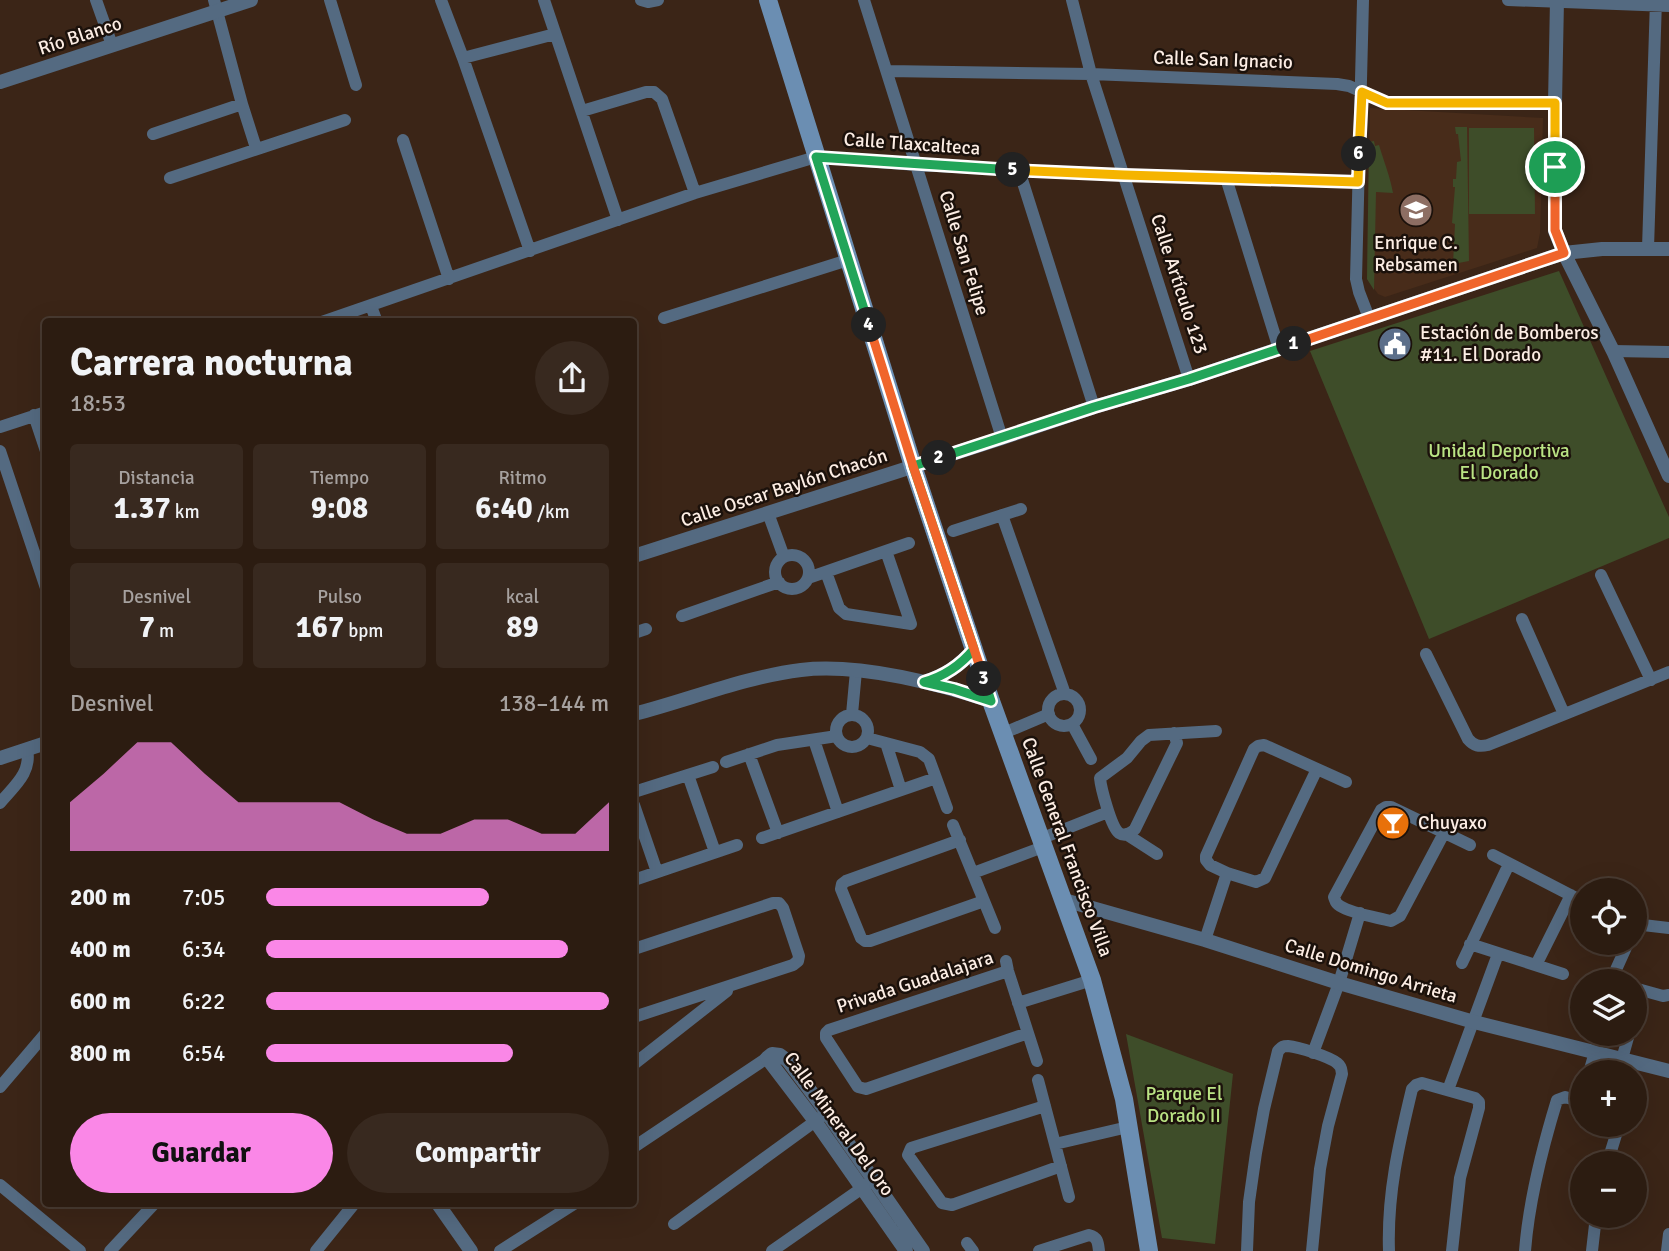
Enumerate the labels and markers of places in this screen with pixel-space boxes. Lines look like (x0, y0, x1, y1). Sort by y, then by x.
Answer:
pin: 6 (1342, 136, 1376, 172)
pin (1525, 137, 1585, 197)
pin: 5 (996, 152, 1030, 188)
school or university icon: Enrique C. Rebsamen (1397, 191, 1435, 229)
place label: Enrique C. Rebsamen (1374, 231, 1458, 277)
pin: 4 (852, 308, 886, 342)
place label: Estación de Bomberos #11. El Dorado (1420, 321, 1599, 367)
public building icon: Estación de Bomberos #11. El Dorado (1376, 325, 1414, 363)
pin: 1 (1276, 326, 1312, 362)
pin: 2 (922, 440, 956, 476)
pin: 3 (967, 662, 1002, 696)
bar icon: Chuyaxo (1374, 804, 1412, 842)
place label: Chuyaxo (1418, 811, 1487, 835)

